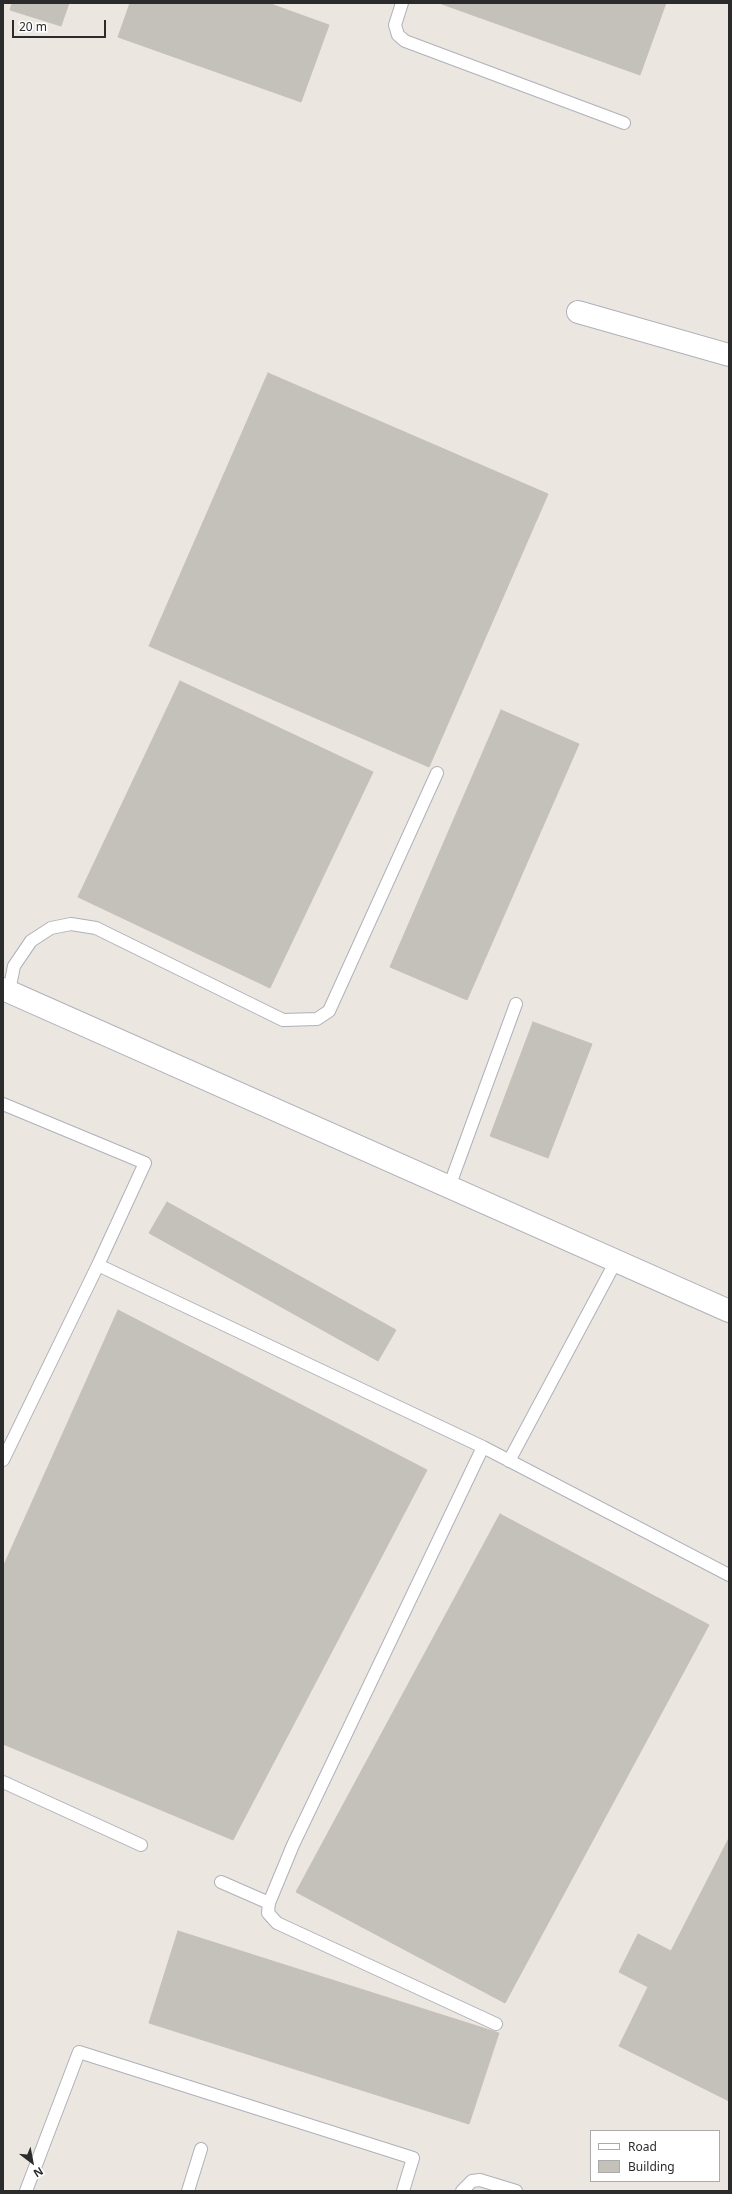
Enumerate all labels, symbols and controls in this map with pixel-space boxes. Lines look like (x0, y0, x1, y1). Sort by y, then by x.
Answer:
scale bar (14, 12, 108, 38)
text: 20 m (19, 18, 47, 35)
legend (590, 2130, 720, 2182)
text: Road (628, 2138, 657, 2155)
north arrow (12, 2142, 52, 2182)
text: Building (628, 2158, 675, 2175)
text: N (31, 2164, 46, 2181)

